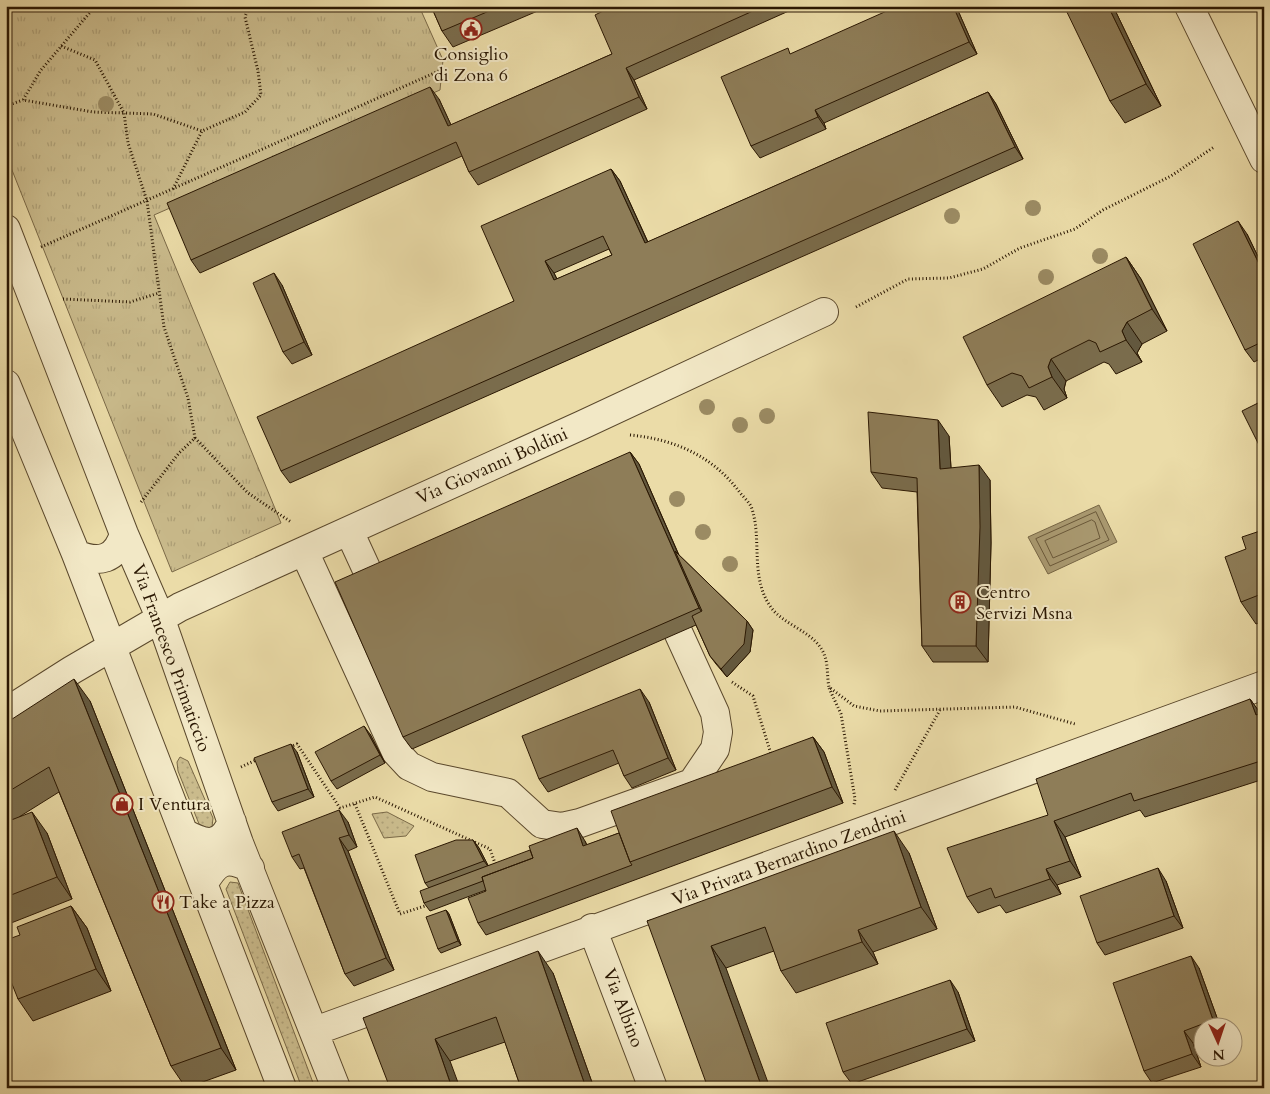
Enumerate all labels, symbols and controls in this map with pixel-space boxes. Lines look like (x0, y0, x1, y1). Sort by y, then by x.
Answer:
public building icon: Consiglio di Zona 6 (459, 17, 483, 41)
place label: Consiglio di Zona 6 (434, 42, 508, 88)
street label: Via Giovanni Boldini (412, 421, 572, 511)
street label: Via Francesco Primaticcio (125, 561, 217, 756)
place label: Centro Servizi Msna (976, 580, 1073, 626)
building icon: Centro Servizi Msna (948, 590, 972, 614)
shop icon: I Ventura (110, 792, 134, 816)
place label: I Ventura (138, 792, 211, 817)
street label: Via Privata Bernardino Zendrini (669, 804, 909, 912)
restaurant icon: Take a Pizza (151, 890, 175, 914)
place label: Take a Pizza (179, 890, 275, 915)
street label: Via Albino (596, 965, 650, 1051)
north arrow (1192, 1016, 1242, 1066)
text: N (1212, 1045, 1225, 1064)

